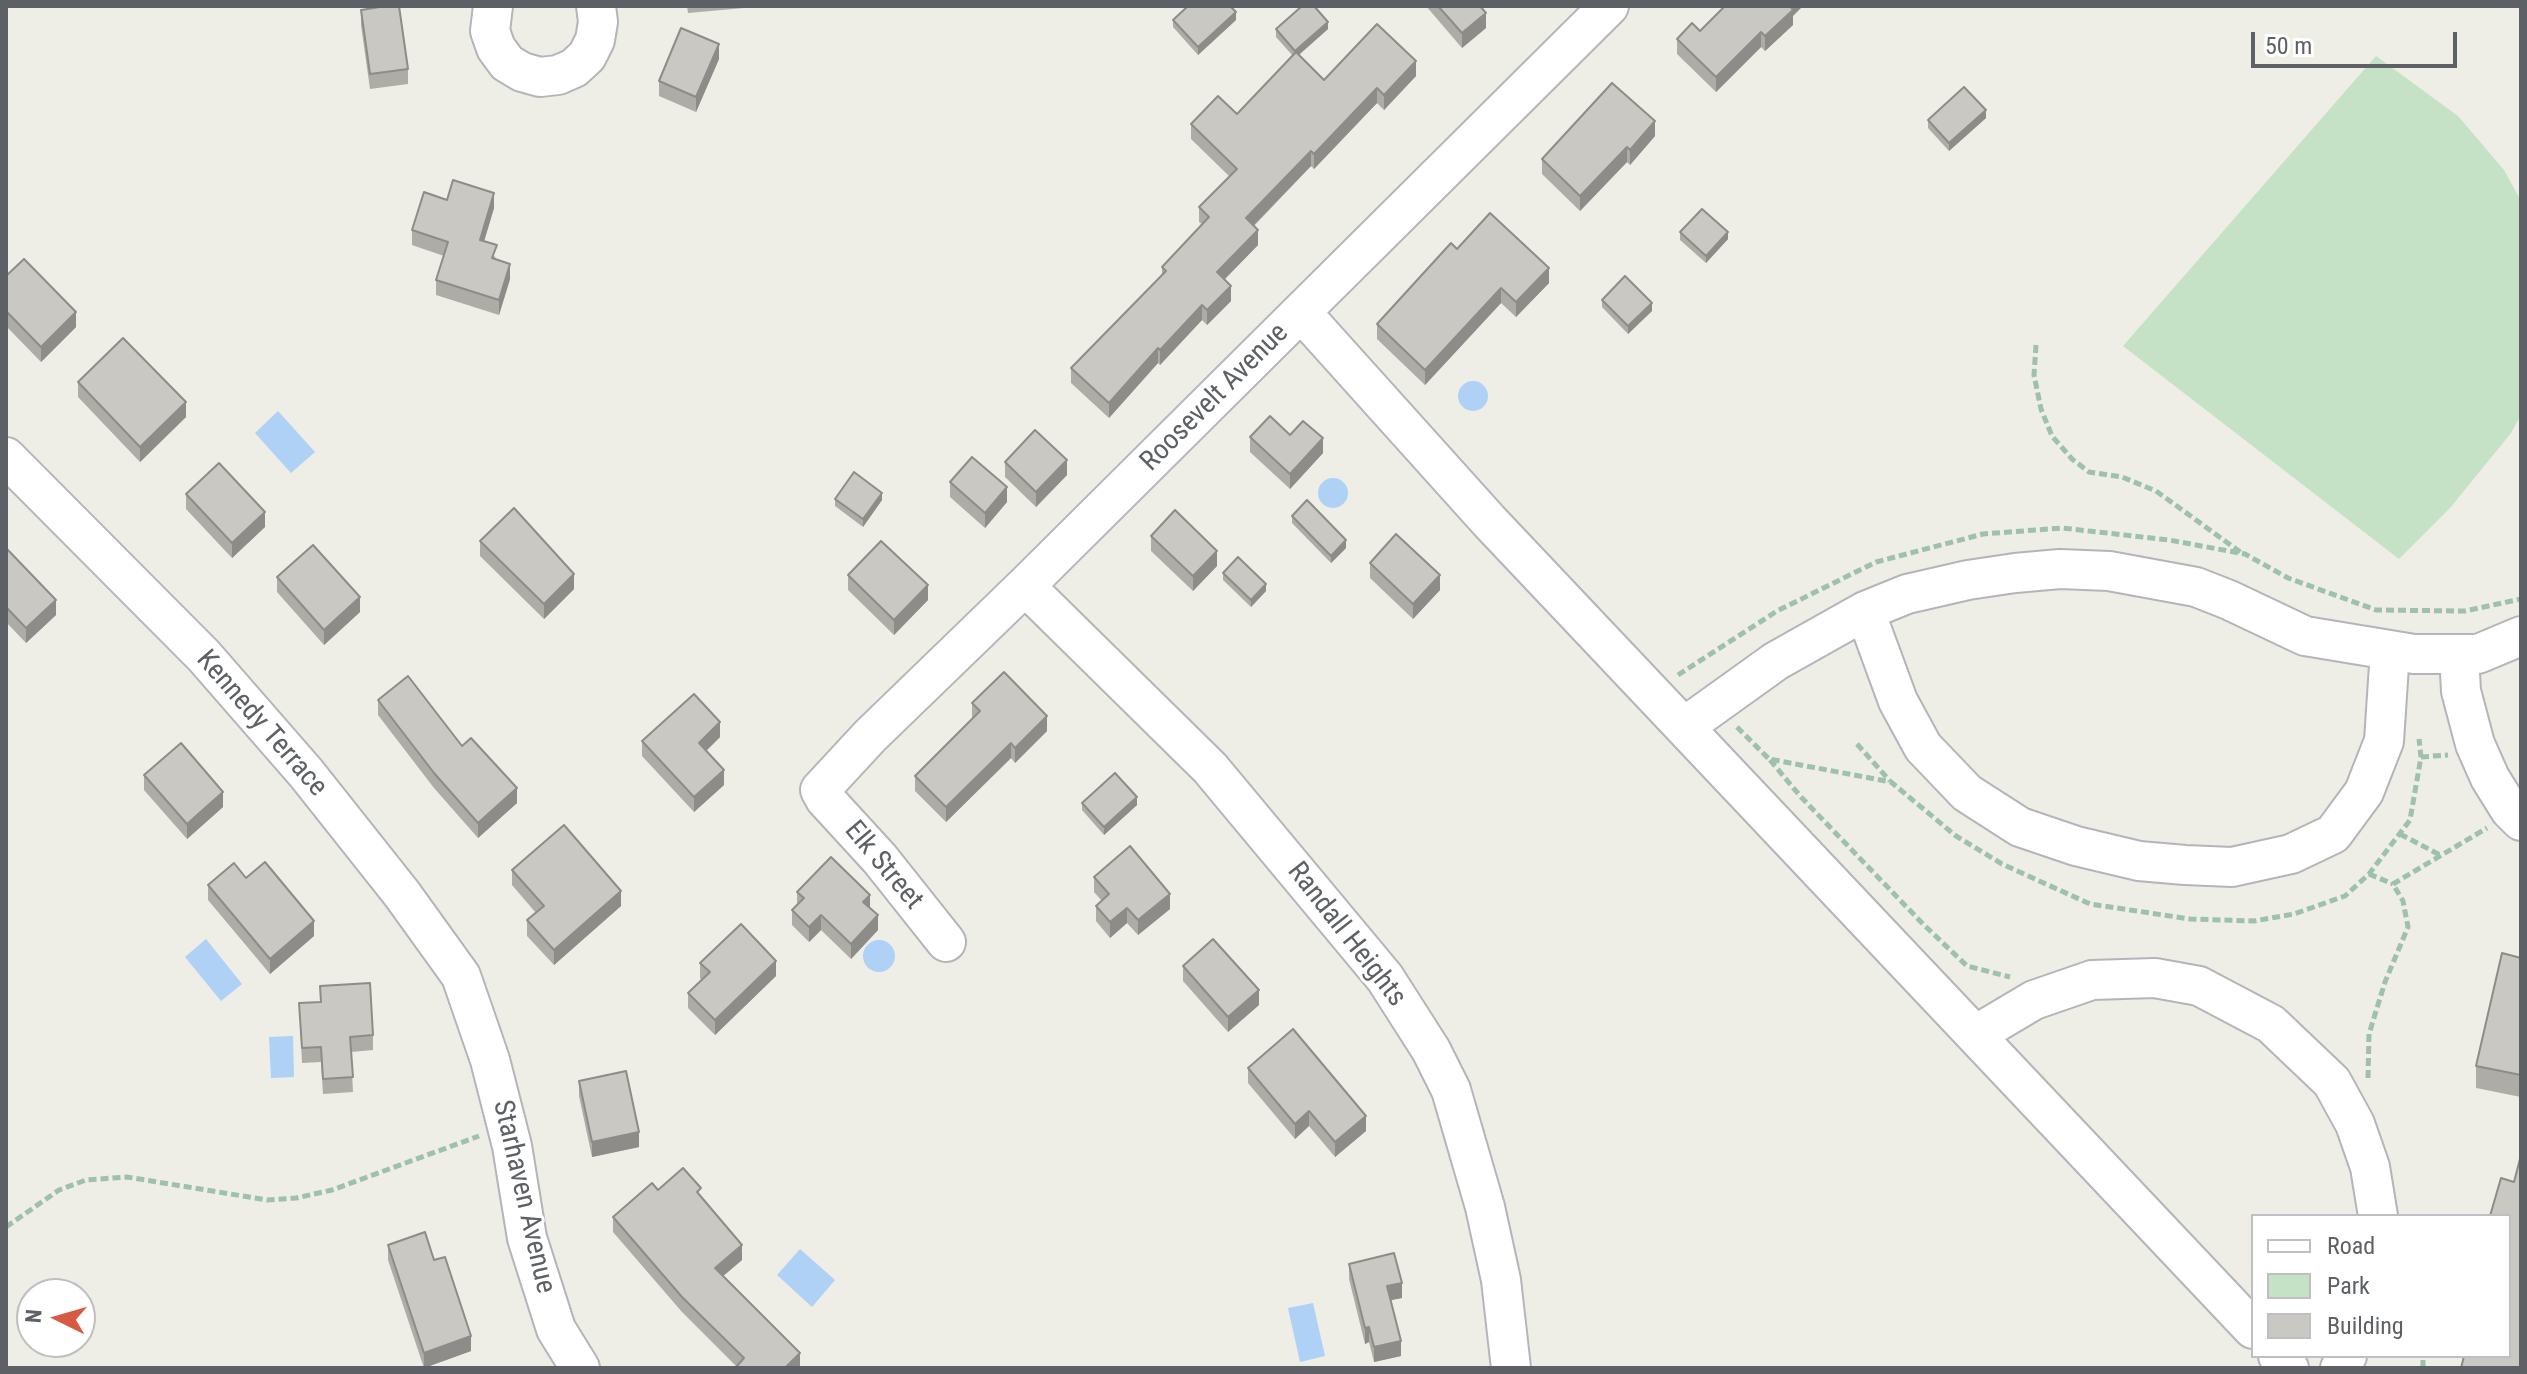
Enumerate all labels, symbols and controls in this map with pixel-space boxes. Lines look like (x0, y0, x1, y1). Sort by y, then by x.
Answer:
scale bar (2255, 16, 2461, 66)
text: 50 m (2265, 32, 2312, 60)
street label: Roosevelt Avenue (1134, 317, 1296, 479)
street label: Kennedy Terrace (188, 644, 334, 804)
street label: Elk Street (836, 815, 930, 917)
street label: Randall Heights (1279, 856, 1413, 1014)
street label: Starhaven Avenue (484, 1097, 562, 1297)
legend (2251, 1214, 2511, 1358)
text: Road (2327, 1232, 2375, 1260)
text: Park (2327, 1272, 2370, 1300)
north arrow (16, 1278, 96, 1358)
text: N (21, 1308, 47, 1324)
text: Building (2327, 1312, 2404, 1340)

